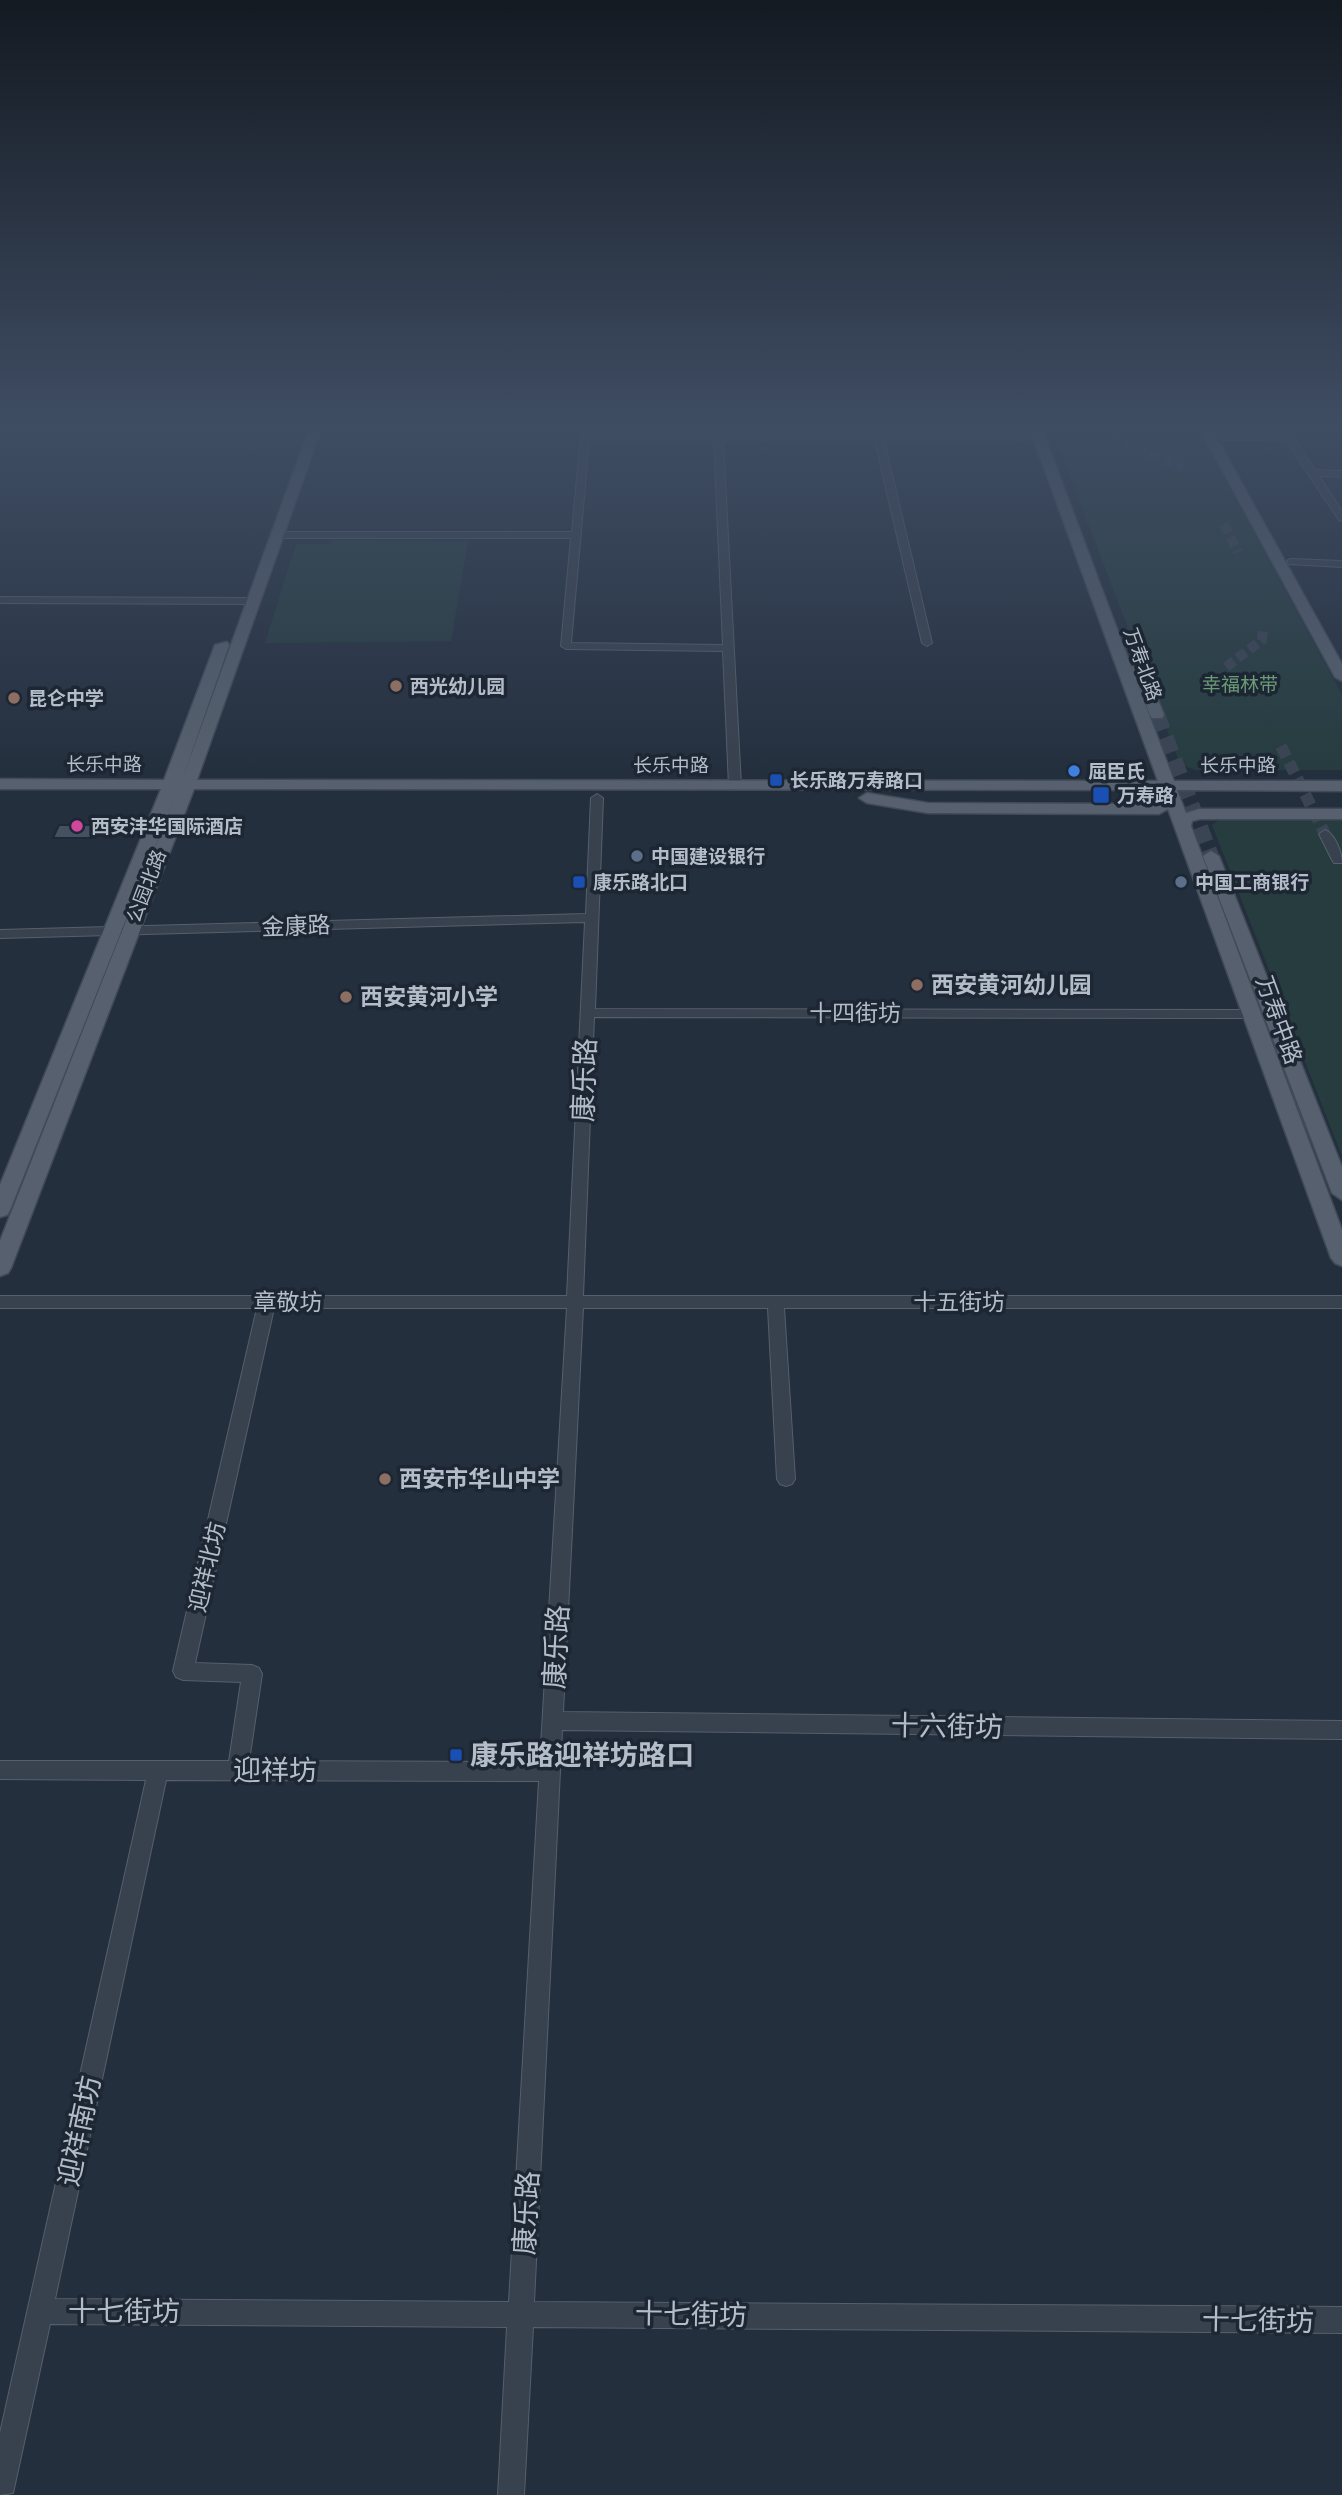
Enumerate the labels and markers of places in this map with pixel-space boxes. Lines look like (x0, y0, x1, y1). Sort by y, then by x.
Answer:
place label: 西光幼儿园 (410, 674, 505, 697)
marker: 西光幼儿园 (388, 678, 404, 694)
place label: 昆仑中学 (28, 686, 104, 709)
marker: 昆仑中学 (6, 690, 22, 706)
place label: 屈臣氏 (1088, 759, 1145, 782)
marker: 屈臣氏 (1066, 763, 1082, 779)
place label: 长乐路万寿路口 (790, 768, 923, 791)
marker: 长乐路万寿路口 (768, 772, 784, 788)
place label: 万寿路 (1117, 783, 1174, 806)
marker: 万寿路 (1091, 785, 1111, 805)
place label: 西安沣华国际酒店 (91, 814, 243, 837)
marker: 西安沣华国际酒店 (69, 818, 85, 834)
place label: 中国建设银行 (651, 844, 765, 867)
marker: 中国建设银行 (629, 848, 645, 864)
place label: 康乐路北口 (593, 870, 688, 893)
place label: 中国工商银行 (1195, 870, 1309, 893)
marker: 康乐路北口 (571, 874, 587, 890)
marker: 中国工商银行 (1173, 874, 1189, 890)
place label: 西安黄河幼儿园 (931, 970, 1092, 998)
marker: 西安黄河幼儿园 (909, 977, 925, 993)
place label: 西安黄河小学 (360, 982, 498, 1010)
marker: 西安黄河小学 (338, 989, 354, 1005)
place label: 西安市华山中学 (399, 1464, 560, 1492)
marker: 西安市华山中学 (377, 1471, 393, 1487)
place label: 康乐路迎祥坊路口 (470, 1737, 694, 1771)
marker: 康乐路迎祥坊路口 (448, 1747, 464, 1763)

